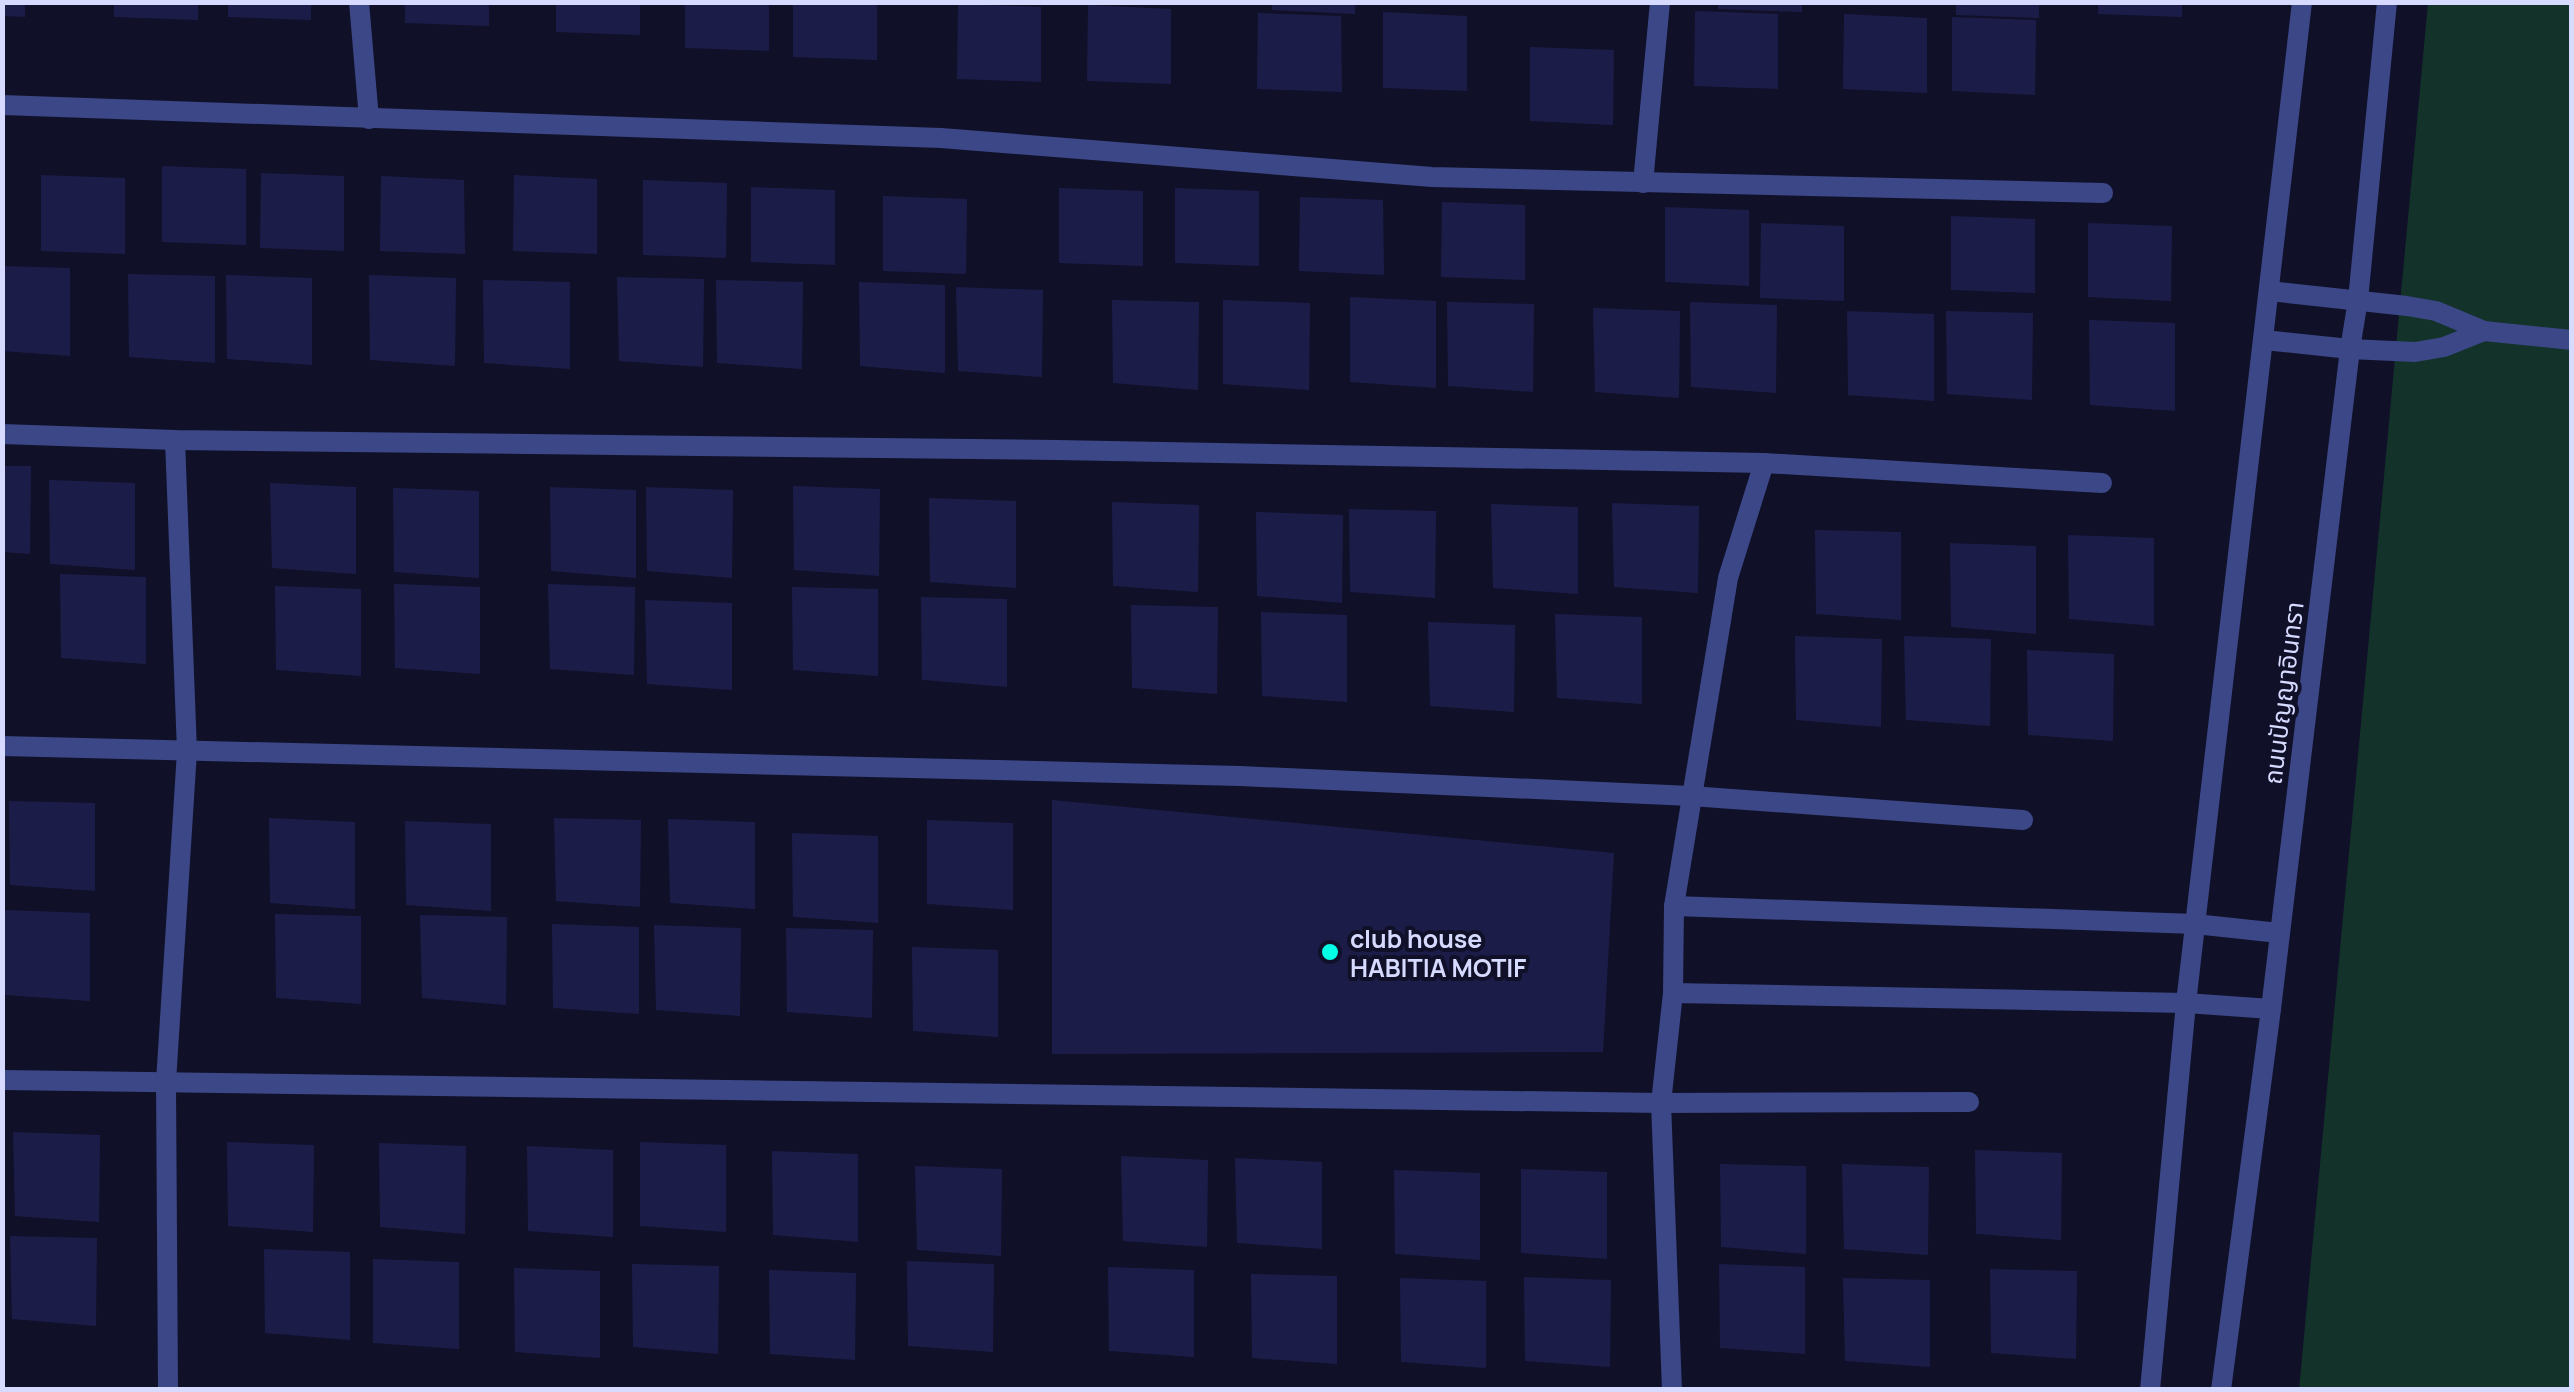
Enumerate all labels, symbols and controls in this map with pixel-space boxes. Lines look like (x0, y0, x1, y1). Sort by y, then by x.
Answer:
street label: ถนนปัญญาอินทรา (2254, 600, 2312, 786)
place label: club house HABITIA MOTIF (1350, 921, 1526, 985)
marker: club house HABITIA MOTIF (1319, 941, 1341, 963)

